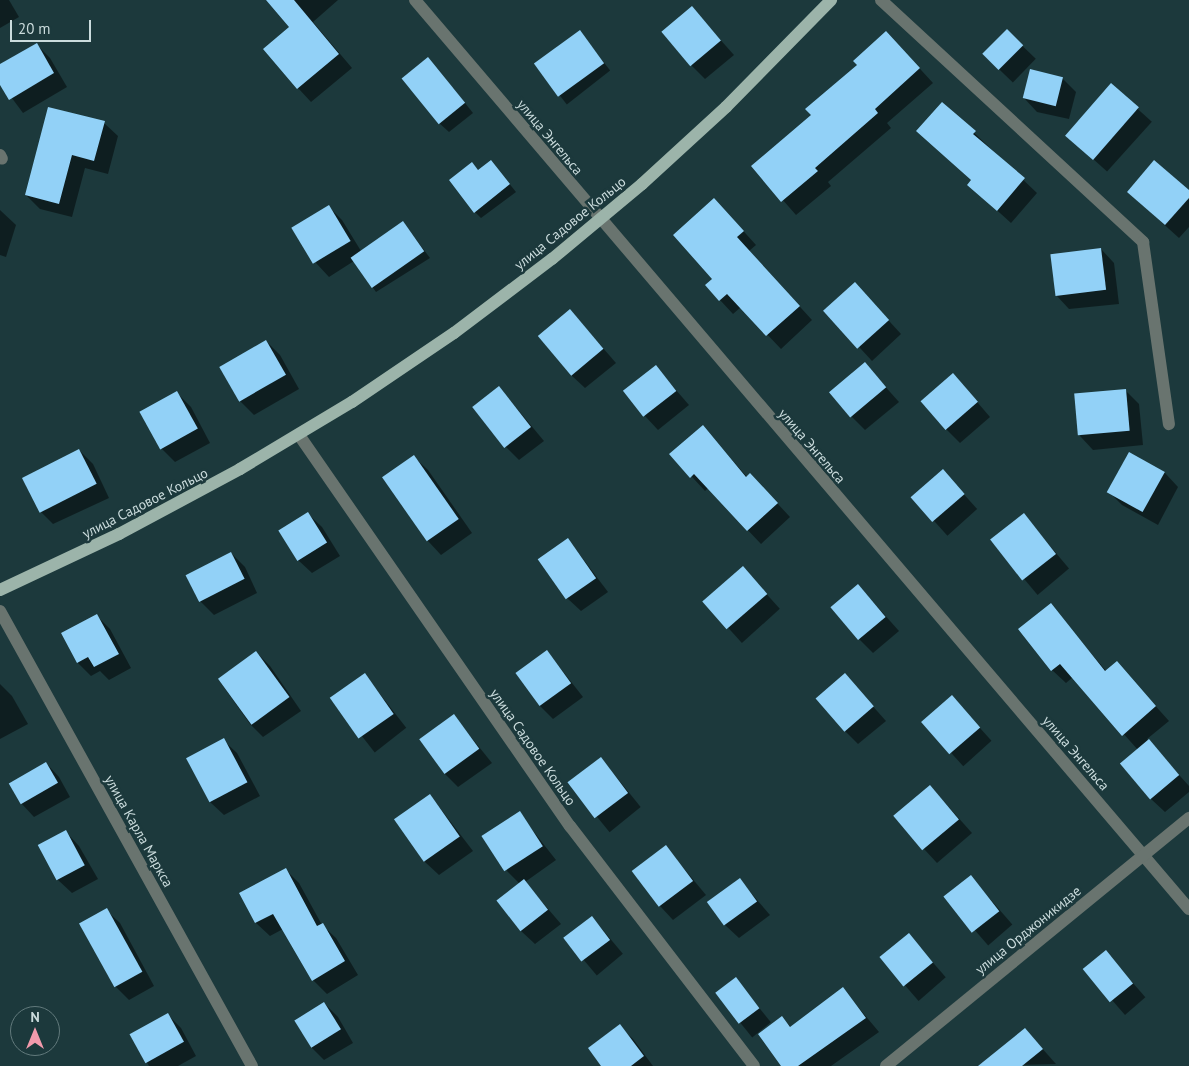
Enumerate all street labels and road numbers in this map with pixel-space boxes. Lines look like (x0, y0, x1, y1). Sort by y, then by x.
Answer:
street label: улица Энгельса (514, 96, 586, 178)
street label: улица Садовое Кольцо (511, 173, 629, 273)
street label: улица Энгельса (775, 405, 849, 487)
street label: улица Садовое Кольцо (79, 464, 211, 542)
street label: улица Садовое Кольцо (486, 685, 580, 809)
street label: улица Энгельса (1039, 712, 1113, 794)
street label: улица Карла Маркса (101, 772, 177, 890)
street label: улица Орджоникидзе (972, 882, 1084, 978)

